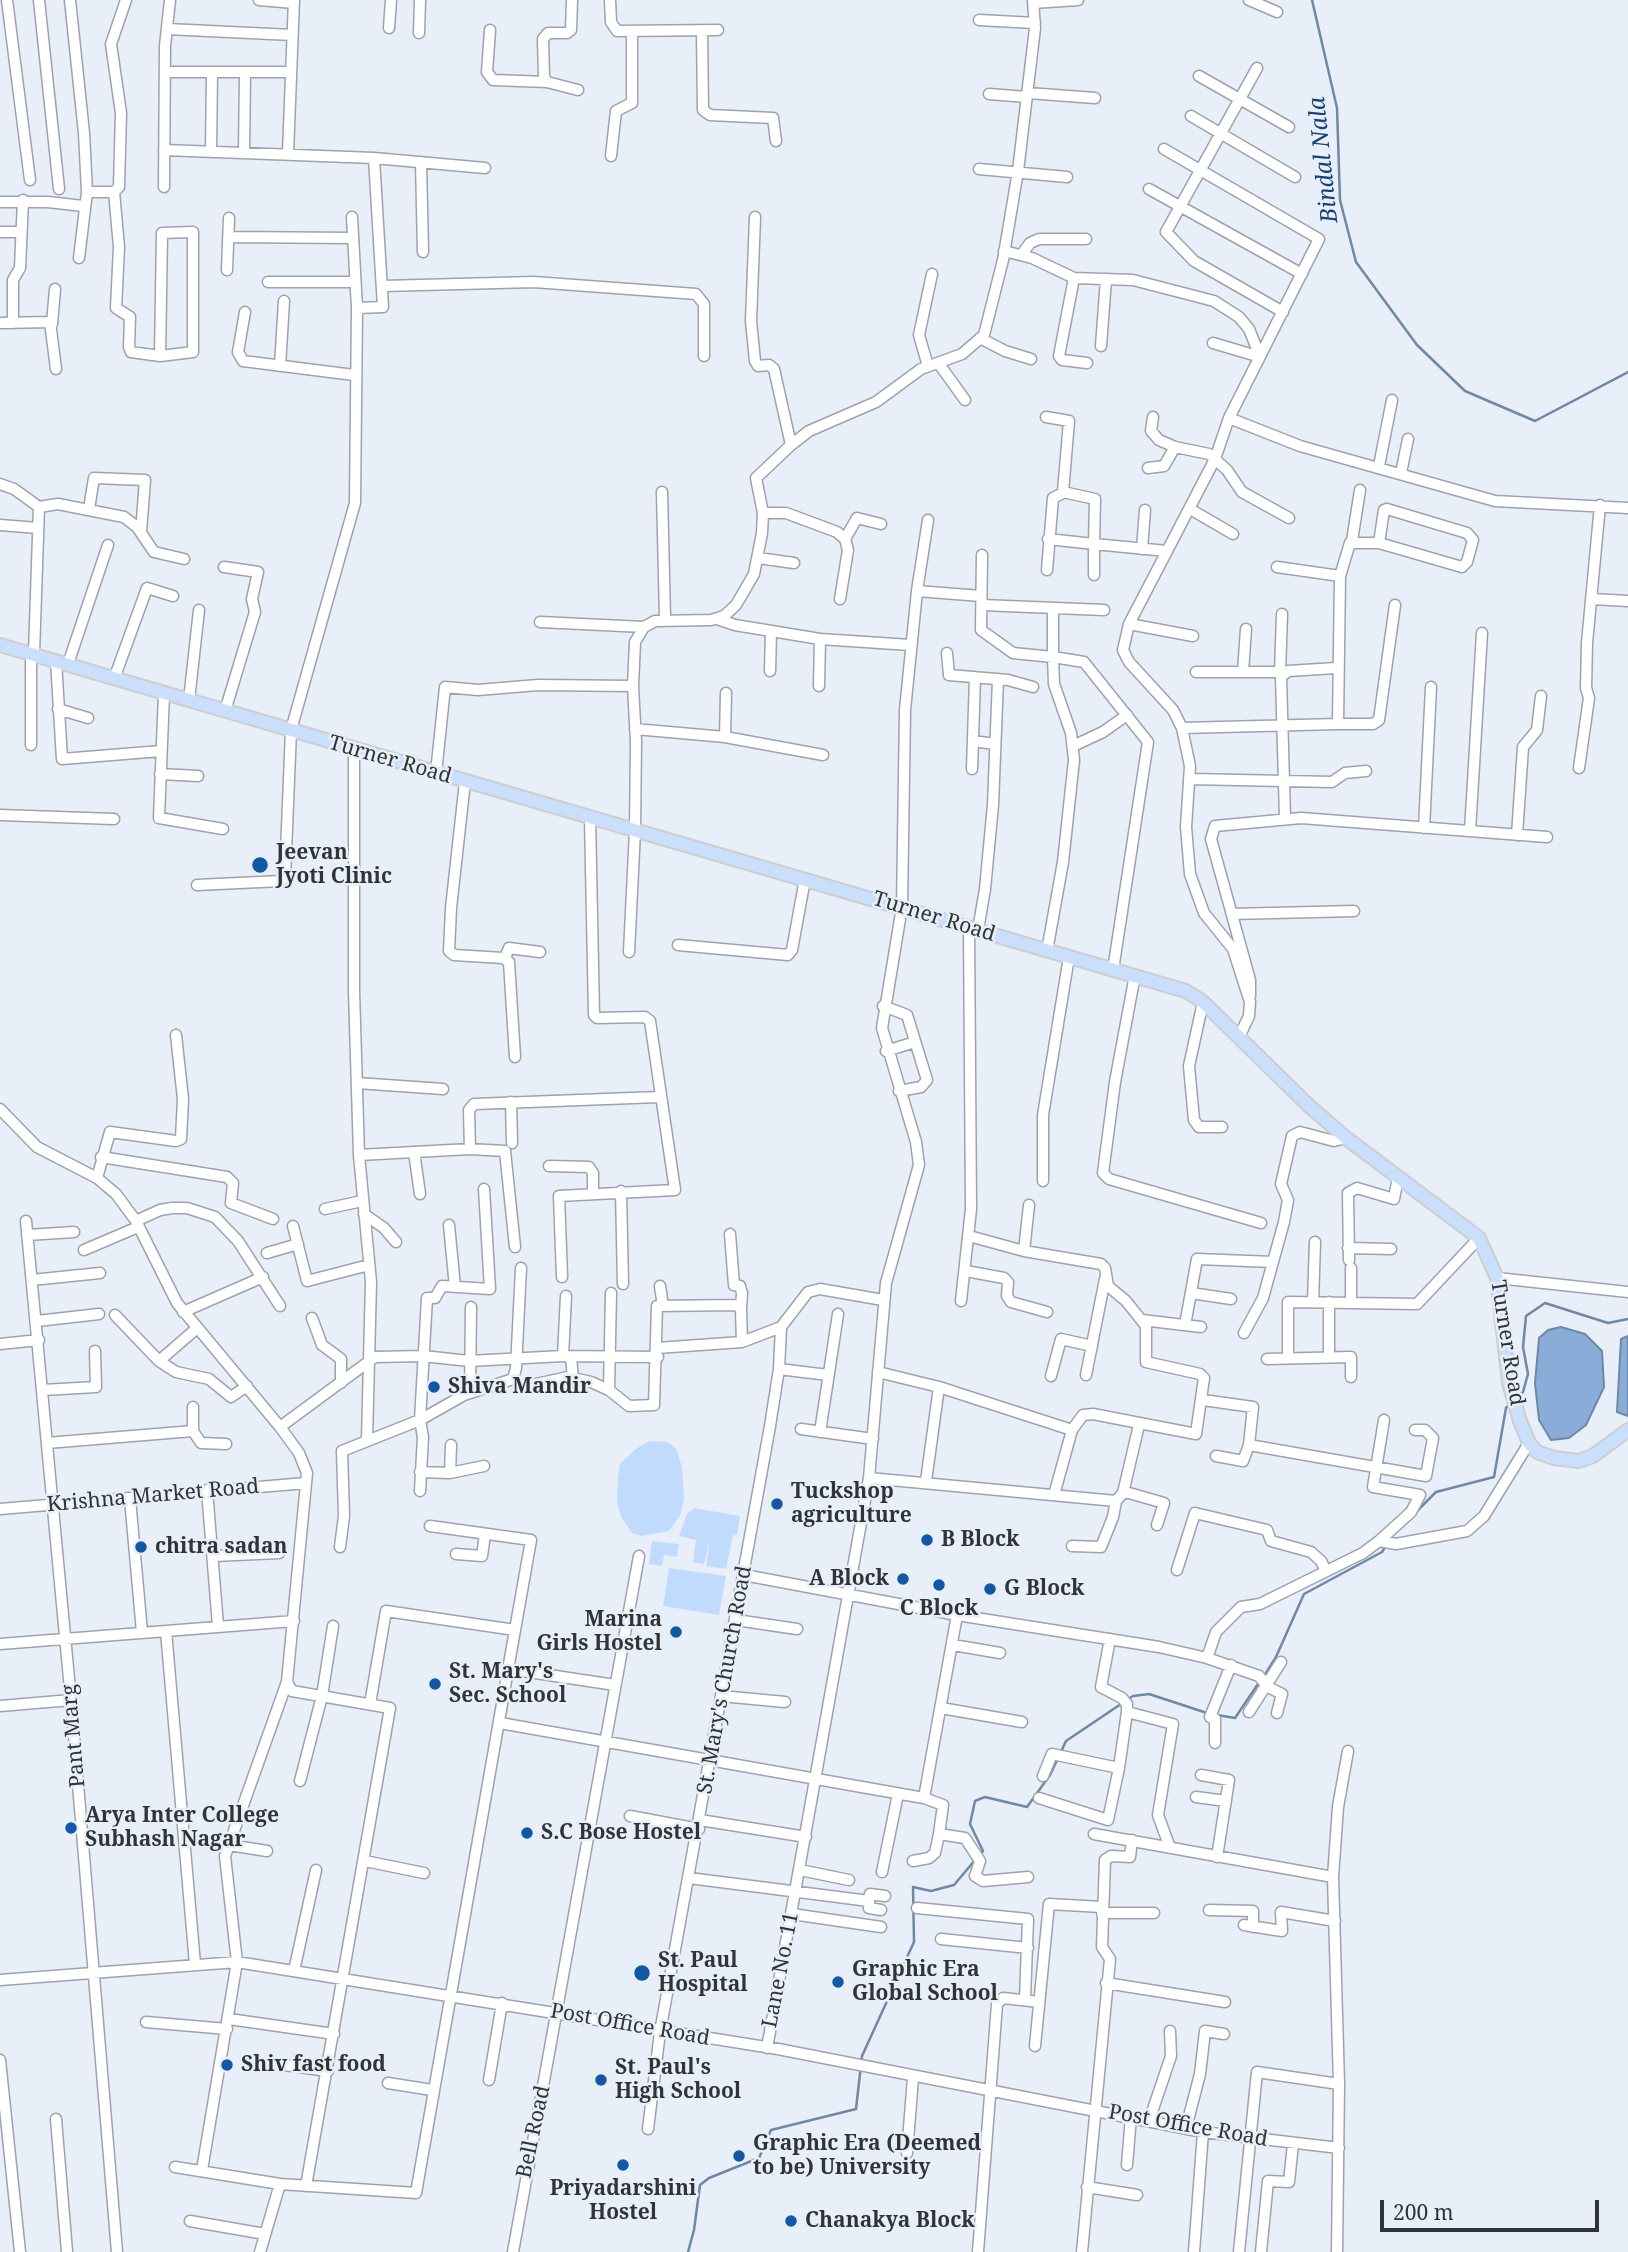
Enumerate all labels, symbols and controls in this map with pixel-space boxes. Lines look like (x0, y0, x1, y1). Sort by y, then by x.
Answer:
water label: Bindal Nala (1304, 96, 1344, 224)
street label: Turner Road (326, 730, 454, 790)
place label: Jeevan Jyoti Clinic (276, 840, 392, 890)
marker: Jeevan Jyoti Clinic (250, 855, 270, 875)
street label: Turner Road (870, 886, 998, 948)
street label: Turner Road (1485, 1278, 1529, 1408)
place label: Shiva Mandir (448, 1374, 591, 1400)
marker: Shiva Mandir (426, 1379, 442, 1395)
street label: Krishna Market Road (46, 1474, 260, 1518)
place label: Tuckshop agriculture (791, 1479, 912, 1529)
marker: Tuckshop agriculture (769, 1496, 785, 1512)
place label: B Block (941, 1527, 1019, 1553)
marker: B Block (919, 1532, 935, 1548)
place label: chitra sadan (155, 1534, 288, 1560)
marker: chitra sadan (133, 1539, 149, 1555)
street label: St. Mary's Church Road (692, 1564, 758, 1796)
place label: A Block (809, 1566, 889, 1592)
marker: A Block (895, 1571, 911, 1587)
place label: G Block (1004, 1576, 1084, 1602)
marker: C Block (931, 1577, 947, 1593)
marker: G Block (982, 1581, 998, 1597)
place label: C Block (900, 1596, 978, 1622)
place label: Marina Girls Hostel (536, 1607, 662, 1657)
marker: Marina Girls Hostel (668, 1624, 684, 1640)
place label: St. Mary's Sec. School (449, 1659, 566, 1709)
marker: St. Mary's Sec. School (427, 1676, 443, 1692)
street label: Pant Marg (57, 1683, 91, 1789)
place label: Arya Inter College Subhash Nagar (85, 1803, 279, 1853)
marker: Arya Inter College Subhash Nagar (63, 1820, 79, 1836)
place label: S.C Bose Hostel (541, 1820, 701, 1846)
marker: S.C Bose Hostel (519, 1825, 535, 1841)
street label: Lane No. 11 (757, 1910, 805, 2030)
place label: St. Paul Hospital (658, 1948, 748, 1998)
place label: Graphic Era Global School (852, 1957, 998, 2007)
marker: St. Paul Hospital (632, 1963, 652, 1983)
marker: Graphic Era Global School (830, 1974, 846, 1990)
street label: Post Office Road (548, 1999, 712, 2051)
place label: Shiv fast food (241, 2052, 386, 2078)
place label: St. Paul's High School (615, 2055, 741, 2105)
marker: Shiv fast food (219, 2057, 235, 2073)
marker: St. Paul's High School (593, 2072, 609, 2088)
street label: Bell Road (512, 2083, 556, 2181)
street label: Post Office Road (1106, 2100, 1270, 2152)
place label: Graphic Era (Deemed to be) University (753, 2131, 981, 2181)
marker: Graphic Era (Deemed to be) University (731, 2148, 747, 2164)
marker: Priyadarshini Hostel (615, 2157, 631, 2173)
place label: Priyadarshini Hostel (550, 2176, 696, 2226)
scale bar (1383, 2186, 1602, 2230)
text: 200 m (1393, 2198, 1454, 2226)
place label: Chanakya Block (805, 2208, 975, 2234)
marker: Chanakya Block (783, 2213, 799, 2229)

